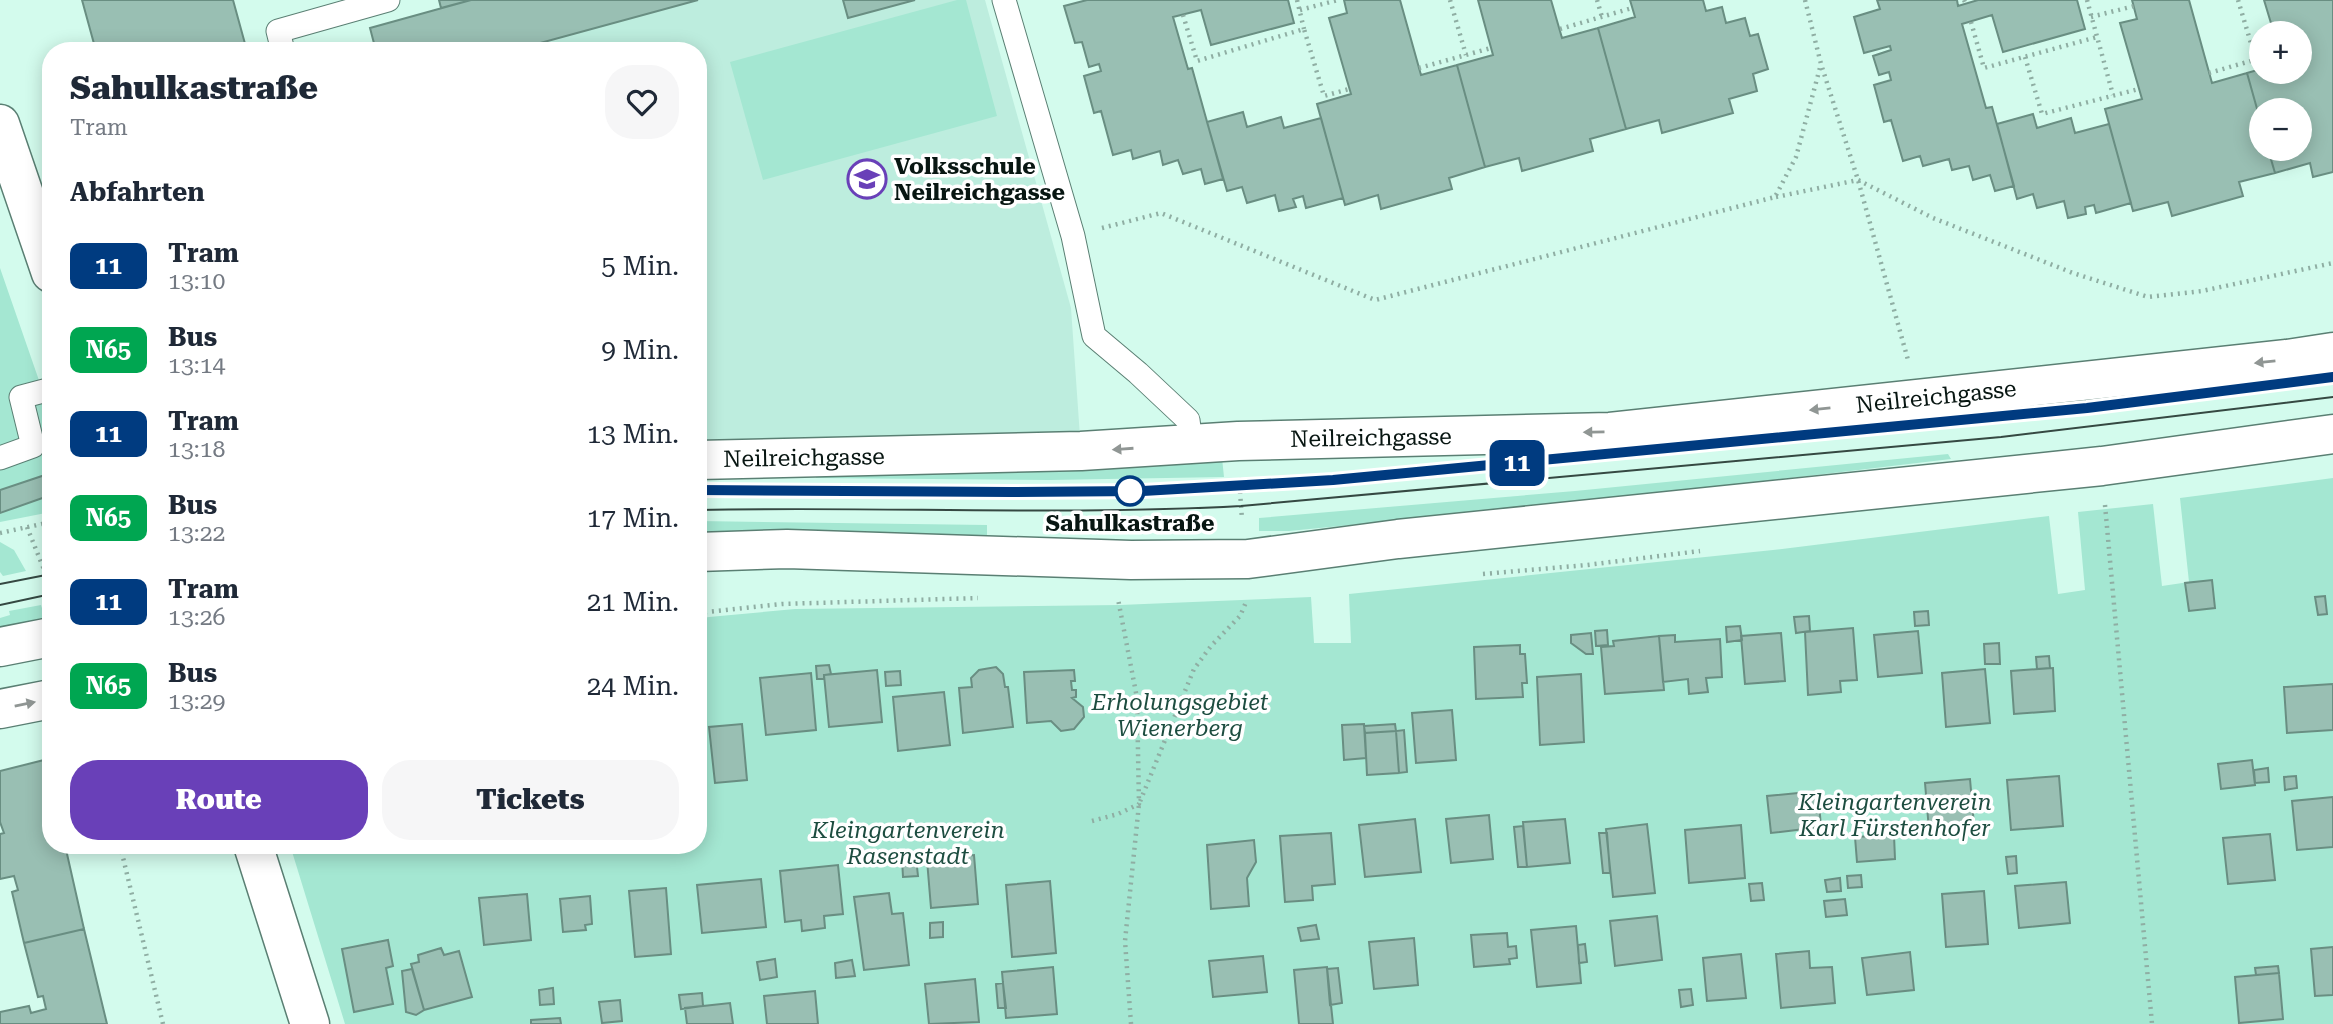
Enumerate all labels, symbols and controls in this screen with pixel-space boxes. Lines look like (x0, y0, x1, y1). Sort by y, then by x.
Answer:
map controls (2249, 21, 2312, 161)
button: + (2249, 21, 2312, 84)
button: heart (605, 65, 679, 139)
text: Sahulkastraße (70, 68, 318, 107)
button: − (2249, 98, 2312, 161)
text: Tram (70, 114, 128, 141)
place label: Volksschule Neilreichgasse (894, 153, 1065, 206)
school or university icon: Volksschule Neilreichgasse (846, 158, 888, 200)
text: Abfahrten (70, 177, 205, 207)
text: Tram (168, 238, 239, 268)
text: 5 Min. (601, 251, 679, 281)
text: 11 (95, 252, 122, 280)
text: 13:10 (168, 268, 225, 295)
text: Bus (168, 322, 217, 352)
text: 9 Min. (601, 335, 679, 365)
text: N65 (86, 336, 131, 364)
text: 13:14 (168, 352, 225, 379)
one-way arrow (2254, 356, 2276, 367)
street label: Neilreichgasse (1854, 375, 2018, 419)
one-way arrow (1809, 404, 1831, 415)
text: Tram (168, 406, 239, 436)
text: 13 Min. (587, 419, 679, 449)
text: 11 (95, 420, 122, 448)
street label: Neilreichgasse (1290, 423, 1452, 453)
one-way arrow (1582, 427, 1604, 438)
text: 13:18 (168, 436, 225, 463)
line badge: 11 (1486, 440, 1548, 486)
street label: Neilreichgasse (723, 443, 885, 473)
one-way arrow (1112, 444, 1134, 455)
text: 11 (1504, 449, 1530, 477)
marker: Sahulkastraße (1115, 476, 1145, 506)
text: Bus (168, 490, 217, 520)
text: 17 Min. (587, 503, 679, 533)
text: N65 (86, 504, 131, 532)
place label: Sahulkastraße (1045, 510, 1215, 537)
text: 13:22 (168, 520, 225, 547)
text: Tram (168, 574, 239, 604)
text: 21 Min. (587, 587, 679, 617)
text: 11 (95, 588, 122, 616)
text: 13:26 (168, 604, 225, 631)
text: Bus (168, 658, 217, 688)
text: 24 Min. (587, 671, 679, 701)
text: N65 (86, 672, 131, 700)
text: 13:29 (168, 688, 225, 715)
park label: Erholungsgebiet Wienerberg (1091, 689, 1269, 742)
one-way arrow (14, 699, 36, 710)
button: Route (70, 760, 368, 840)
button: Tickets (382, 760, 679, 840)
park label: Kleingartenverein Karl Fürstenhofer (1797, 789, 1992, 842)
park label: Kleingartenverein Rasenstadt (810, 817, 1005, 870)

